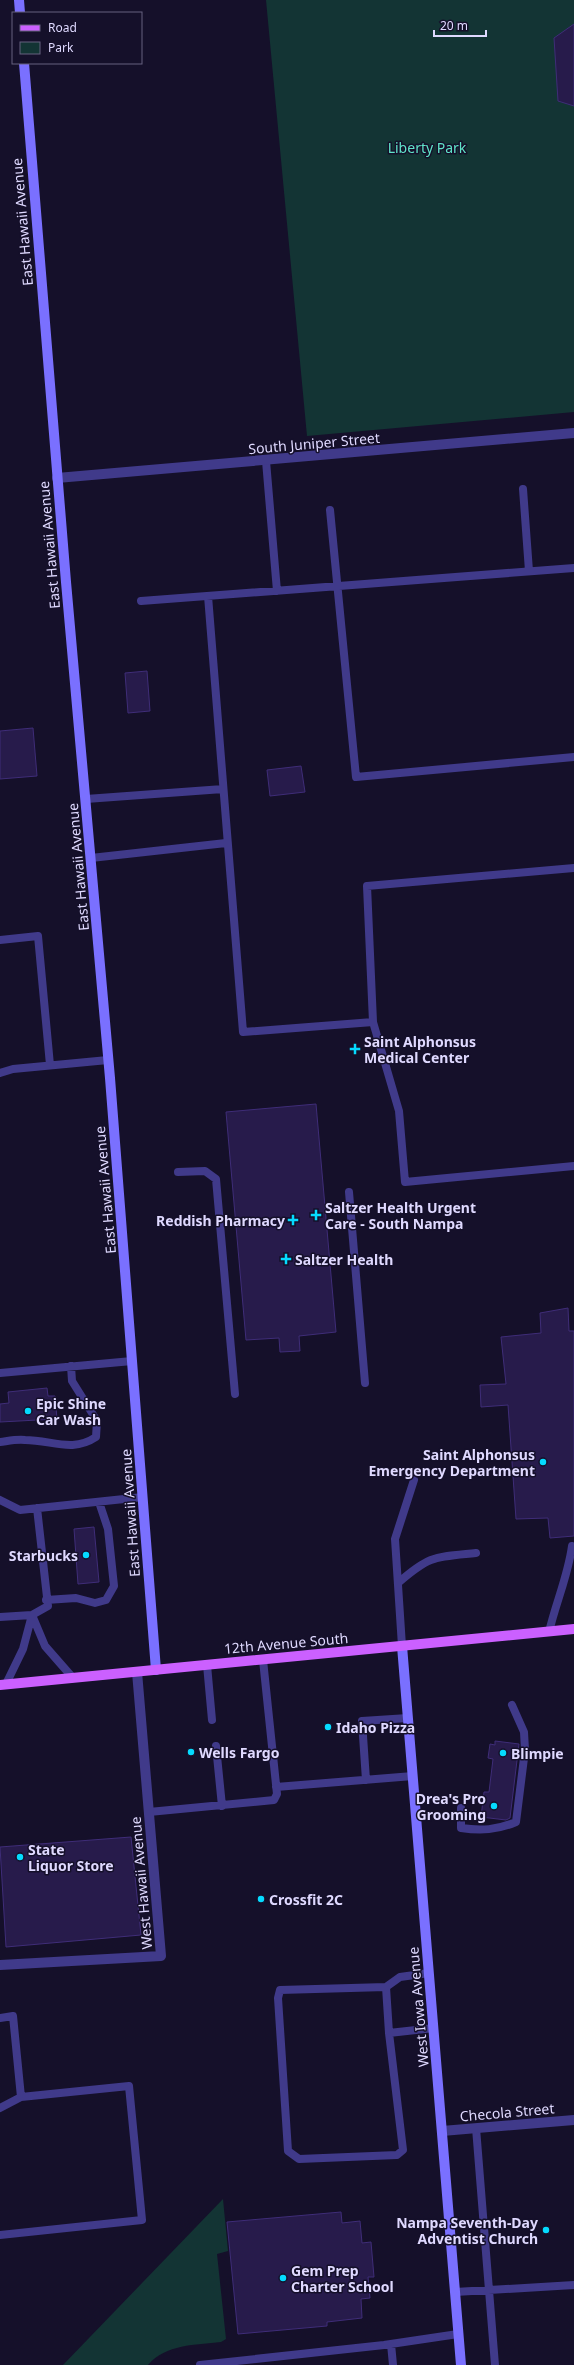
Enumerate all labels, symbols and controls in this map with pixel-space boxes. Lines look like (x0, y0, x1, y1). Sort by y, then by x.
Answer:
legend (12, 12, 142, 64)
scale bar (434, 12, 486, 38)
text: 20 m (440, 17, 468, 34)
text: Road (48, 19, 77, 36)
text: Park (48, 39, 74, 56)
park label: Liberty Park (388, 138, 467, 157)
street label: East Hawaii Avenue (7, 157, 37, 287)
street label: South Juniper Street (247, 428, 381, 458)
street label: East Hawaii Avenue (34, 480, 64, 610)
street label: East Hawaii Avenue (63, 802, 93, 932)
place label: Saint Alphonsus Medical Center (364, 1032, 476, 1067)
marker: Saint Alphonsus Medical Center (349, 1043, 361, 1055)
street label: East Hawaii Avenue (90, 1125, 120, 1255)
place label: Saltzer Health Urgent Care - South Nampa (325, 1198, 476, 1233)
marker: Saltzer Health Urgent Care - South Nampa (310, 1209, 322, 1221)
place label: Reddish Pharmacy (156, 1211, 285, 1230)
marker: Reddish Pharmacy (288, 1215, 298, 1225)
place label: Saltzer Health (295, 1250, 393, 1269)
marker: Saltzer Health (280, 1253, 292, 1265)
place label: Epic Shine Car Wash (36, 1394, 106, 1429)
marker: Epic Shine Car Wash (23, 1406, 33, 1416)
place label: Saint Alphonsus Emergency Department (369, 1445, 535, 1480)
street label: East Hawaii Avenue (116, 1448, 144, 1578)
marker: Saint Alphonsus Emergency Department (538, 1457, 548, 1467)
place label: Starbucks (9, 1546, 78, 1565)
marker: Starbucks (81, 1550, 91, 1560)
street label: 12th Avenue South (223, 1628, 349, 1658)
place label: Idaho Pizza (336, 1718, 415, 1737)
marker: Idaho Pizza (323, 1722, 333, 1732)
place label: Wells Fargo (199, 1743, 280, 1762)
place label: Blimpie (511, 1744, 564, 1763)
marker: Wells Fargo (186, 1747, 196, 1757)
marker: Blimpie (498, 1748, 508, 1758)
place label: Drea's Pro Grooming (416, 1789, 486, 1824)
marker: Drea's Pro Grooming (489, 1801, 499, 1811)
street label: West Hawaii Avenue (126, 1816, 156, 1950)
place label: State Liquor Store (28, 1840, 113, 1875)
marker: State Liquor Store (15, 1852, 25, 1862)
place label: Crossfit 2C (269, 1890, 343, 1909)
marker: Crossfit 2C (256, 1894, 266, 1904)
street label: West Iowa Avenue (403, 1946, 433, 2068)
street label: Checola Street (459, 2098, 555, 2126)
place label: Nampa Seventh-Day Adventist Church (396, 2213, 538, 2248)
marker: Nampa Seventh-Day Adventist Church (541, 2225, 551, 2235)
place label: Gem Prep Charter School (291, 2261, 394, 2296)
marker: Gem Prep Charter School (278, 2273, 288, 2283)

